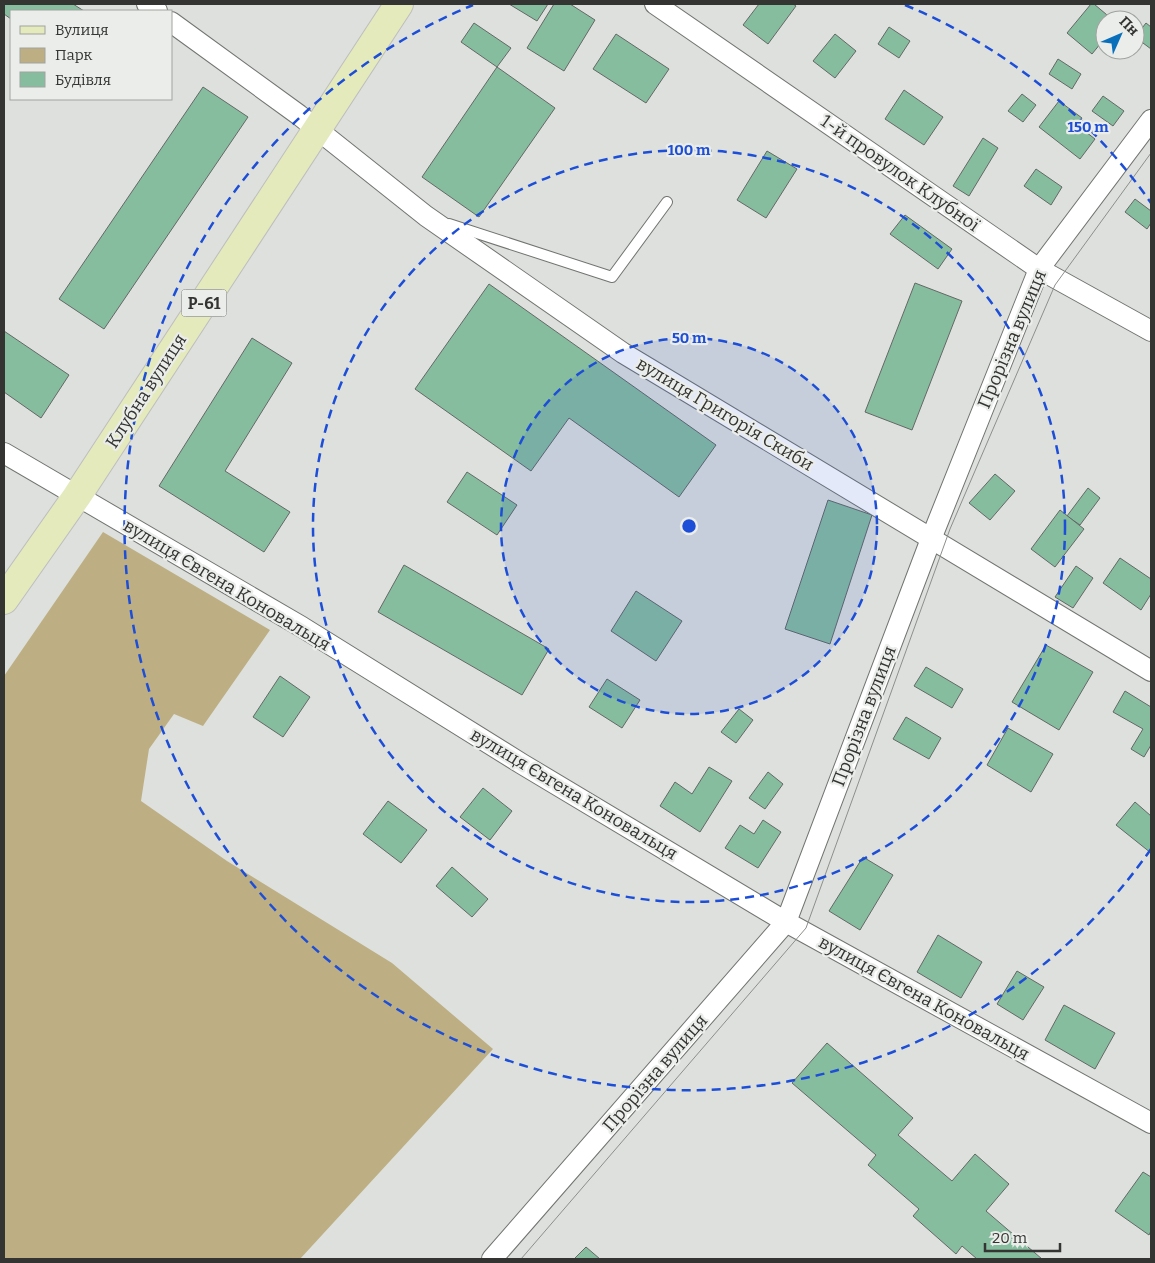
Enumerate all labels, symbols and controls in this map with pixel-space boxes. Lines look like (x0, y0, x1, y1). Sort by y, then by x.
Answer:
legend (10, 10, 172, 100)
north arrow (1095, 10, 1145, 60)
text: Пн (1116, 13, 1142, 39)
text: Вулиця (55, 21, 109, 39)
text: Парк (55, 46, 93, 64)
text: Будівля (55, 71, 111, 89)
street label: 1-й провулок Клубної (816, 110, 984, 236)
text: 150 m (1067, 118, 1109, 136)
text: 100 m (668, 141, 711, 159)
street label: Прорізна вулиця (973, 266, 1051, 412)
road number: Р-61 (182, 290, 226, 316)
text: 50 m (672, 329, 707, 347)
street label: Клубна вулиця (101, 330, 191, 452)
street label: вулиця Григорія Скиби (632, 352, 818, 476)
street label: вулиця Євгена Коновальця (119, 514, 335, 656)
centre of rings (680, 517, 698, 535)
street label: Прорізна вулиця (827, 643, 901, 789)
street label: вулиця Євгена Коновальця (466, 723, 682, 865)
street label: вулиця Євгена Коновальця (815, 931, 1033, 1065)
street label: Прорізна вулиця (598, 1010, 712, 1136)
scale bar (985, 1220, 1060, 1252)
text: 20 m (992, 1229, 1028, 1247)

